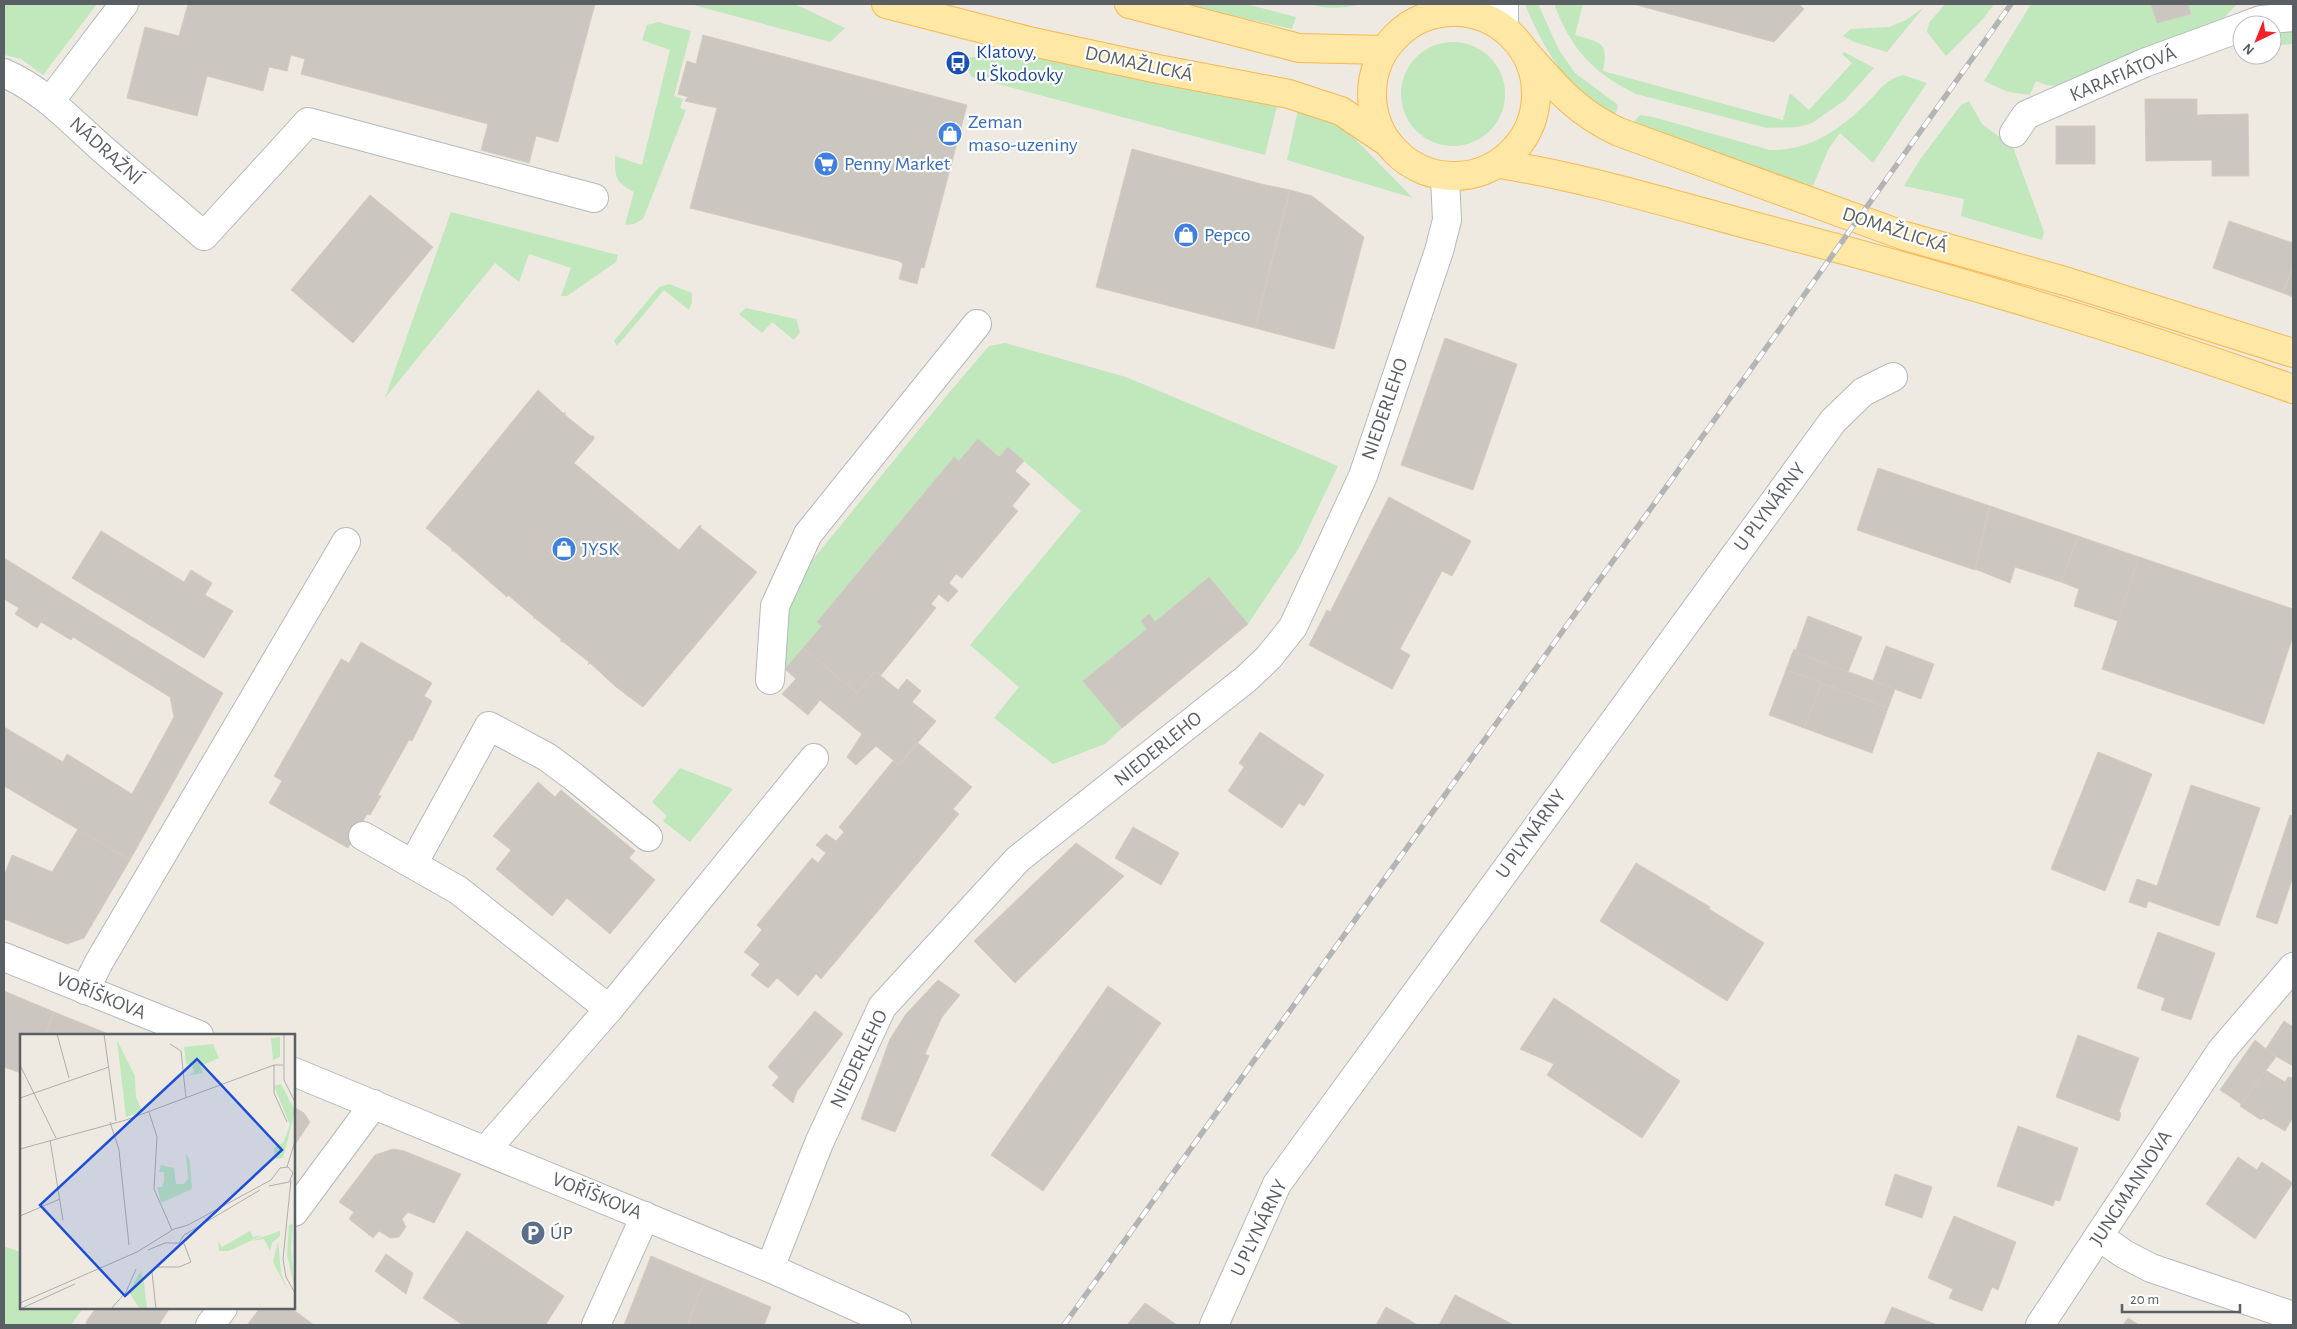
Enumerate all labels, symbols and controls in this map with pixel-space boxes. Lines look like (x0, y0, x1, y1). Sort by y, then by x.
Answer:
north arrow (2232, 15, 2282, 65)
text: N (2240, 40, 2257, 57)
place label: Klatovy, u Škodovky (976, 42, 1064, 85)
street label: DOMAŽLICKÁ (1083, 42, 1195, 85)
street label: KARAFIÁTOVÁ (2066, 42, 2180, 105)
bus stop icon: Klatovy, u Škodovky (945, 50, 971, 76)
place label: Zeman maso-uzeniny (968, 112, 1078, 155)
street label: NÁDRAŽNÍ (66, 113, 147, 189)
shop icon: Zeman maso-uzeniny (937, 121, 963, 147)
supermarket icon: Penny Market (813, 151, 839, 177)
place label: Penny Market (844, 154, 951, 174)
street label: DOMAŽLICKÁ (1840, 203, 1951, 257)
shop icon: Pepco (1173, 222, 1199, 248)
place label: Pepco (1204, 225, 1250, 245)
street label: NIEDERLEHO (1358, 355, 1412, 463)
street label: U PLYNÁRNY (1730, 458, 1810, 555)
shop icon: JYSK (551, 536, 577, 562)
place label: JYSK (582, 539, 619, 559)
street label: NIEDERLEHO (1110, 708, 1206, 790)
street label: U PLYNÁRNY (1491, 785, 1570, 882)
street label: VOŘÍŠKOVA (53, 968, 149, 1023)
street label: NIEDERLEHO (827, 1007, 891, 1111)
inset map (20, 1034, 295, 1309)
street label: JUNGMANNOVA (2086, 1126, 2176, 1249)
street label: VOŘÍŠKOVA (549, 1168, 645, 1223)
street label: U PLYNÁRNY (1226, 1176, 1291, 1279)
parking icon: ÚP (520, 1220, 546, 1246)
place label: ÚP (550, 1222, 573, 1243)
scale bar (2122, 1282, 2240, 1314)
text: 20 m (2130, 1292, 2159, 1307)

